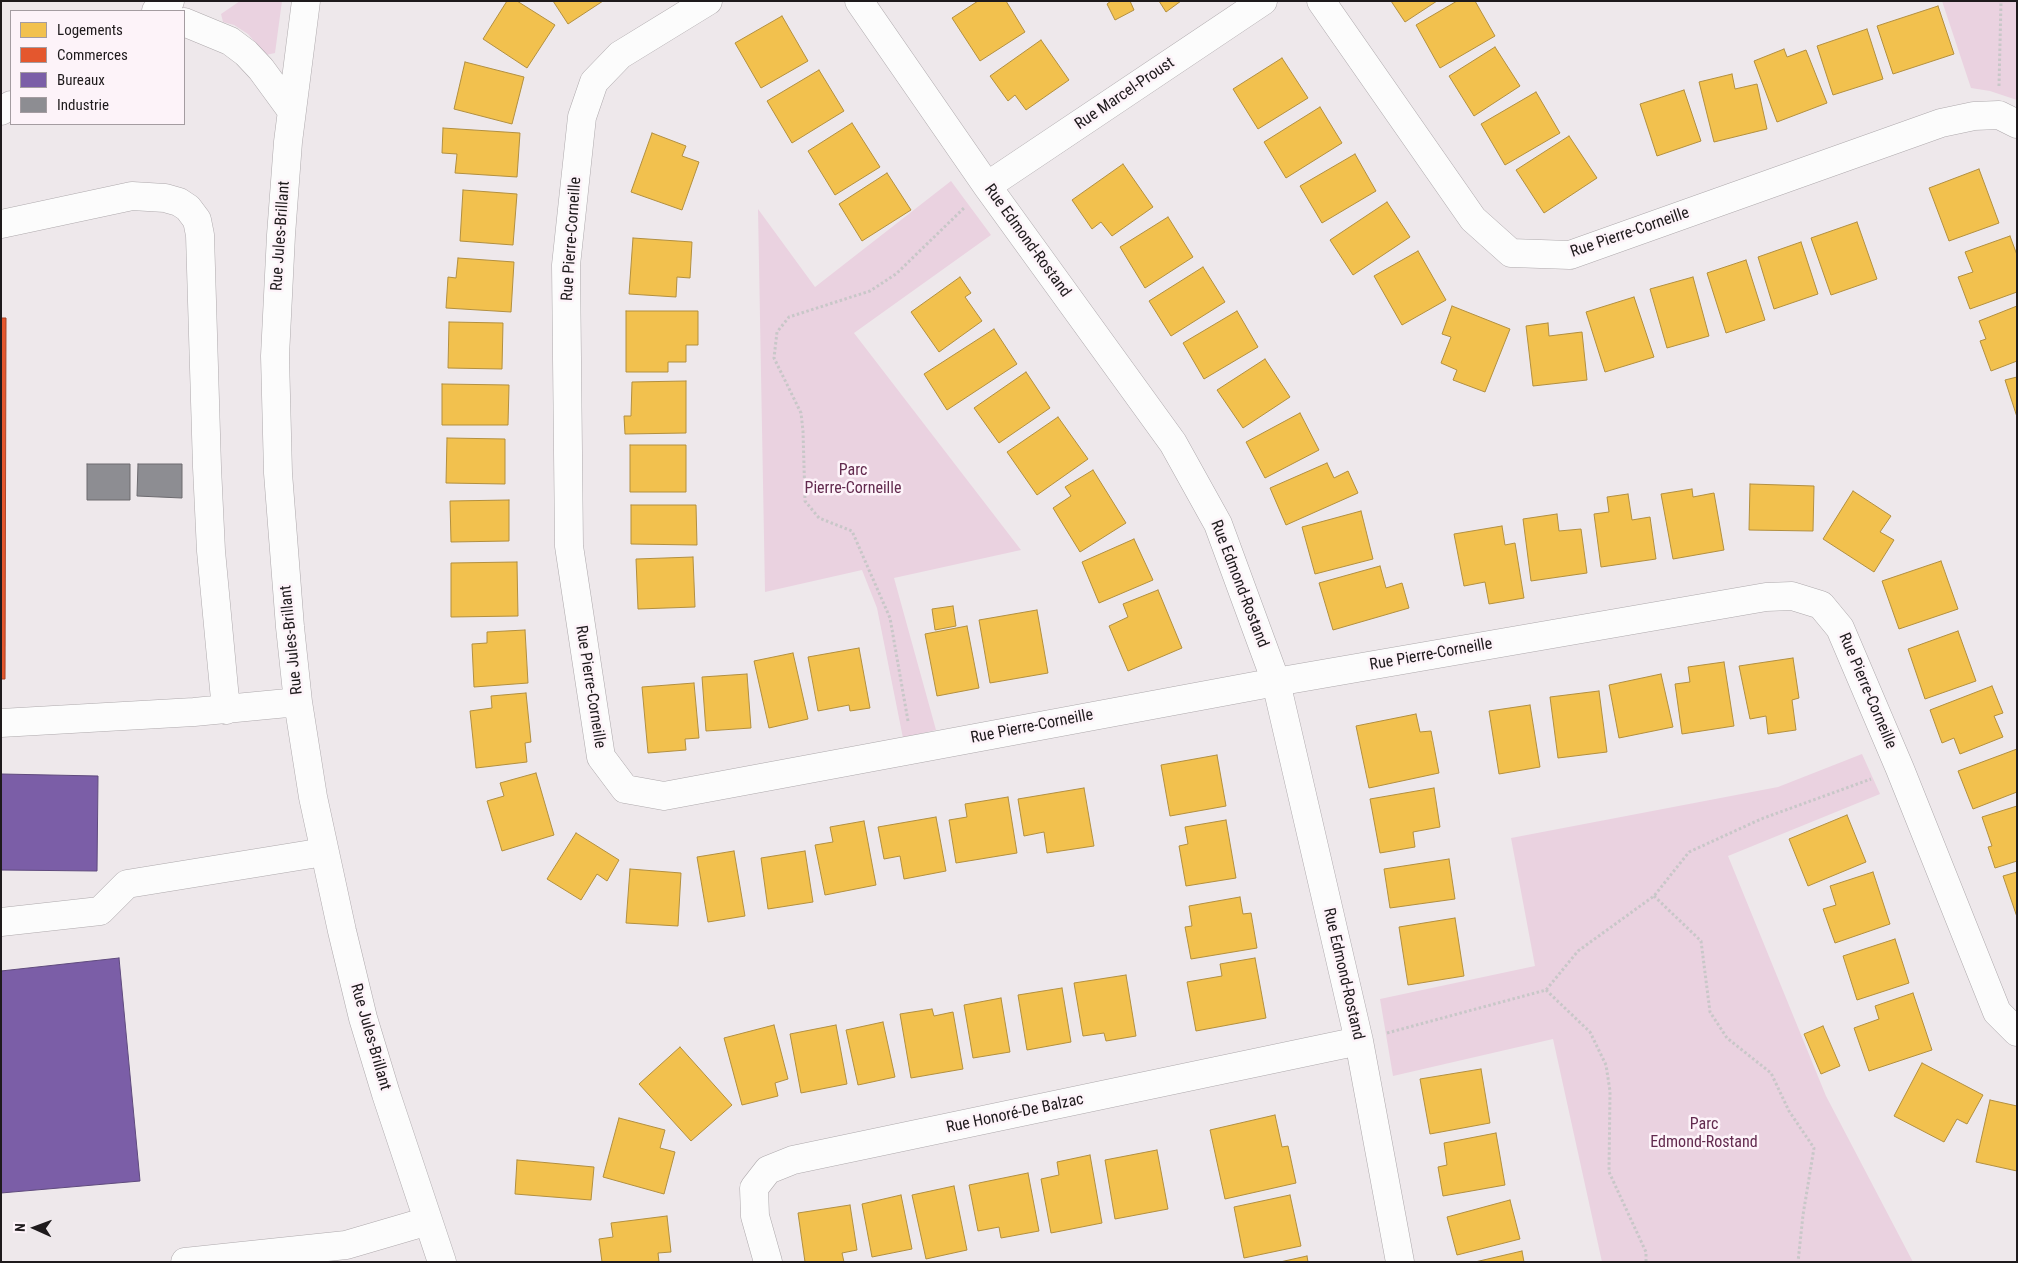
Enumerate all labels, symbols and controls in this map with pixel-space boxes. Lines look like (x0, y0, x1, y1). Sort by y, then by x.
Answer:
legend (10, 10, 185, 125)
text: Logements (57, 21, 123, 39)
text: Commerces (57, 46, 128, 64)
street label: Rue Marcel-Proust (1072, 54, 1178, 134)
text: Bureaux (57, 71, 105, 89)
text: Industrie (57, 96, 109, 114)
street label: Rue Pierre-Corneille (558, 176, 586, 302)
street label: Rue Jules-Brillant (268, 180, 294, 292)
street label: Rue Edmond-Rostand (980, 181, 1074, 301)
street label: Rue Pierre-Corneille (1568, 204, 1692, 262)
park label: Parc Pierre-Corneille (805, 461, 901, 499)
street label: Rue Edmond-Rostand (1206, 518, 1272, 650)
street label: Rue Jules-Brillant (277, 584, 307, 696)
street label: Rue Pierre-Corneille (571, 624, 609, 750)
street label: Rue Pierre-Corneille (1834, 630, 1900, 752)
street label: Rue Pierre-Corneille (1368, 635, 1494, 675)
street label: Rue Pierre-Corneille (969, 706, 1095, 748)
street label: Rue Edmond-Rostand (1318, 906, 1368, 1042)
street label: Rue Jules-Brillant (346, 981, 394, 1093)
street label: Rue Honoré-De Balzac (945, 1090, 1085, 1138)
park label: Parc Edmond-Rostand (1650, 1115, 1758, 1153)
north arrow (10, 1203, 60, 1253)
text: N (12, 1223, 28, 1232)

